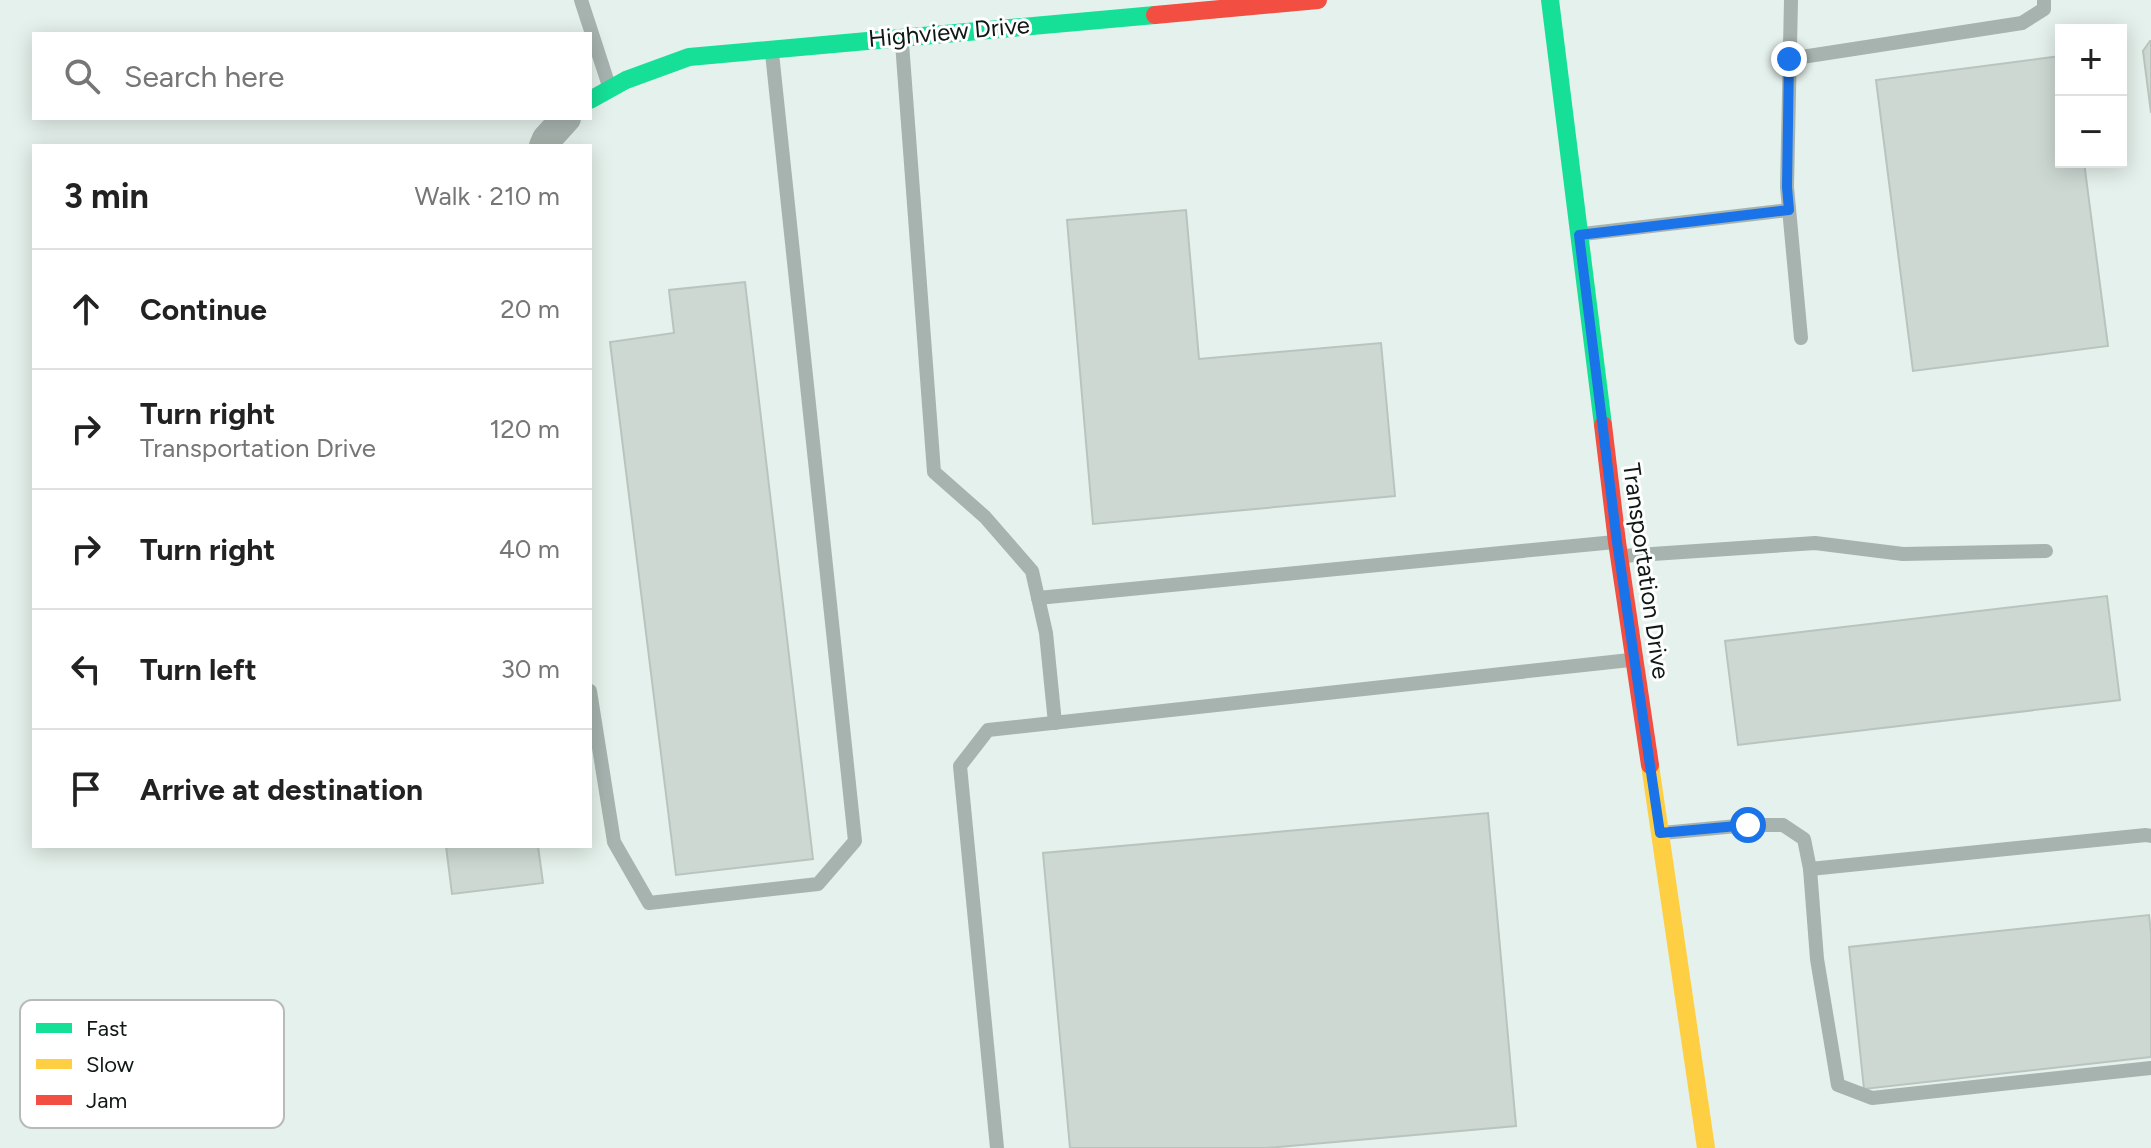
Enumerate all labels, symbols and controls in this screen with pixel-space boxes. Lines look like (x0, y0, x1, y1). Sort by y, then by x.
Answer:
street label: Highview Drive (867, 10, 1031, 53)
map controls (2055, 24, 2127, 168)
button: + (2055, 24, 2127, 96)
search box (32, 32, 592, 120)
route end (1771, 41, 1807, 77)
icon: search (60, 54, 104, 98)
text: Search here (124, 58, 284, 95)
button: − (2055, 96, 2127, 168)
text: 3 min (64, 176, 149, 217)
text: Walk · 210 m (415, 180, 560, 212)
icon: ahead (64, 287, 108, 331)
text: Continue (140, 291, 267, 328)
text: 20 m (500, 293, 560, 325)
text: Turn right (140, 395, 275, 432)
icon: right (64, 407, 108, 451)
text: 120 m (490, 413, 560, 445)
text: Transportation Drive (140, 432, 376, 464)
street label: Transportation Drive (1617, 461, 1676, 681)
icon: right (64, 527, 108, 571)
text: Turn right (140, 531, 275, 568)
text: 40 m (499, 533, 560, 565)
icon: left (64, 647, 108, 691)
text: Turn left (140, 651, 257, 688)
text: 30 m (501, 653, 560, 685)
icon: arrive (64, 767, 108, 811)
text: Arrive at destination (140, 771, 423, 808)
route start (1730, 807, 1766, 843)
legend (20, 1000, 284, 1128)
text: Fast (86, 1015, 128, 1042)
text: Slow (86, 1051, 135, 1078)
text: Jam (86, 1087, 127, 1114)

